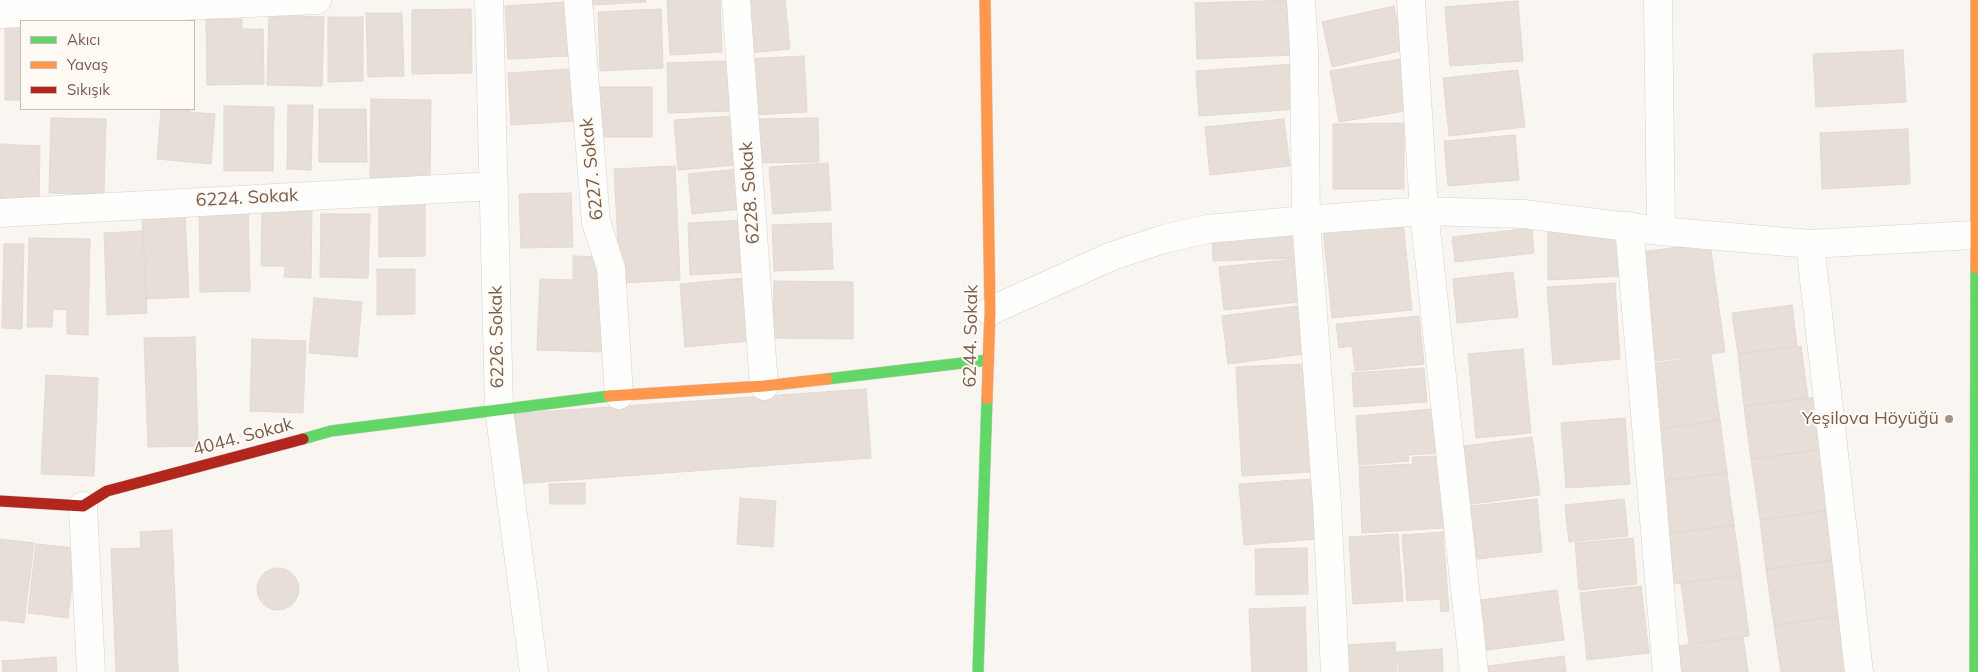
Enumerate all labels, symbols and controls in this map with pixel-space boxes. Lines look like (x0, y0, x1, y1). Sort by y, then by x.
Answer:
legend (20, 20, 195, 110)
text: Akıcı (67, 30, 100, 49)
text: Yavaş (67, 55, 108, 74)
text: Sıkışık (67, 80, 110, 99)
street label: 6227. Sokak (576, 117, 608, 221)
street label: 6228. Sokak (736, 141, 764, 245)
street label: 6224. Sokak (195, 185, 299, 211)
street label: 6244. Sokak (959, 284, 983, 388)
street label: 6226. Sokak (485, 285, 509, 389)
place label: Yeşilova Höyüğü (1802, 408, 1939, 430)
street label: 4044. Sokak (191, 413, 295, 461)
marker: Yeşilova Höyüğü (1943, 413, 1955, 425)

